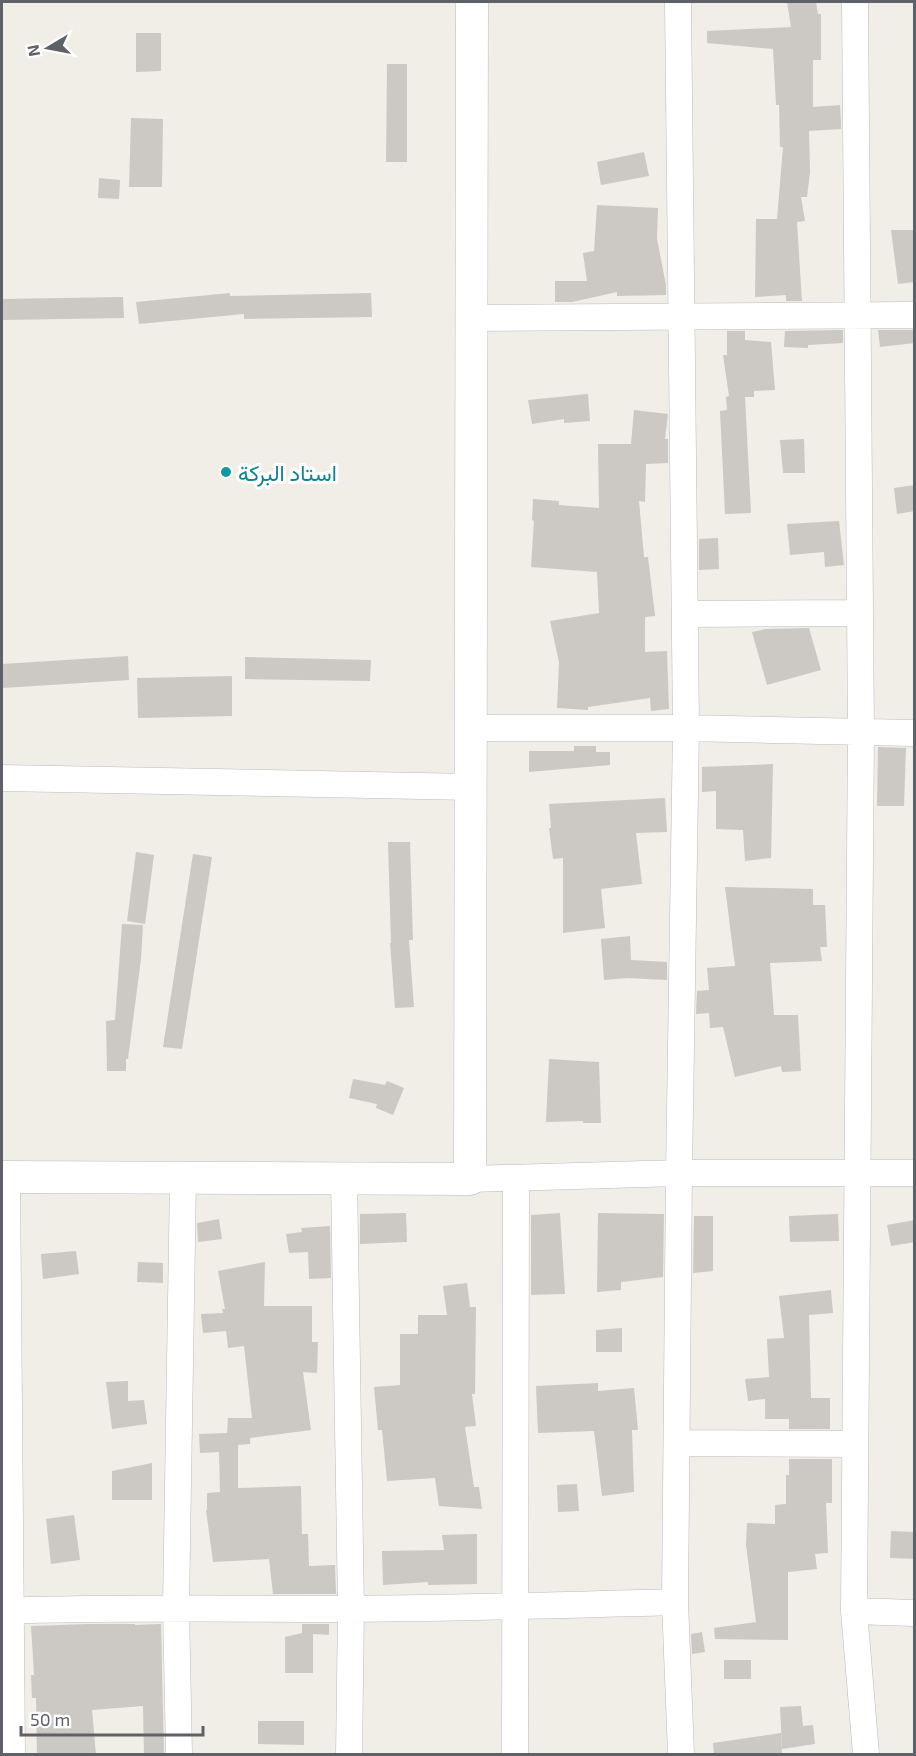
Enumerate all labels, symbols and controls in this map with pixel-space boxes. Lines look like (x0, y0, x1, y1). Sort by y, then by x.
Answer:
north arrow (18, 18, 78, 78)
text: N (22, 43, 43, 58)
place label: استاد البركة (238, 459, 337, 487)
marker: استاد البركة (219, 465, 233, 479)
scale bar (21, 1699, 202, 1737)
text: 50 m (30, 1708, 70, 1730)

